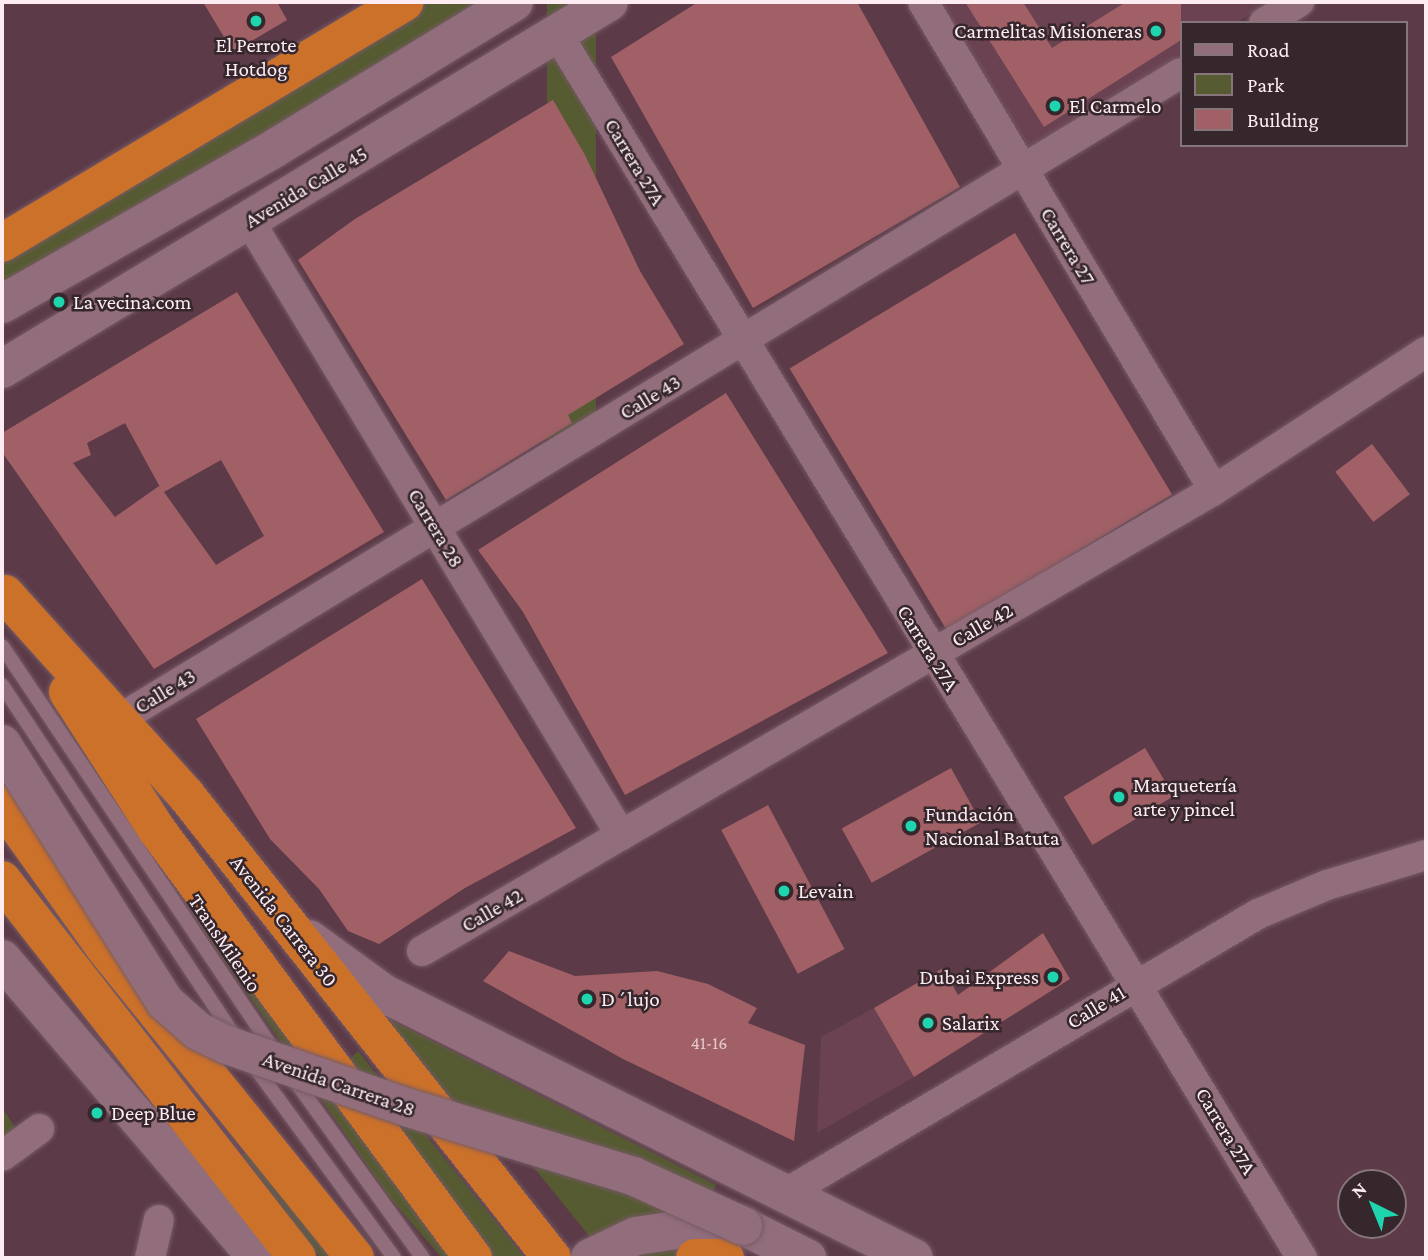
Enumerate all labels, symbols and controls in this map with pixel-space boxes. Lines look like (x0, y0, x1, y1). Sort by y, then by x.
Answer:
marker: El Perrote Hotdog (248, 13, 264, 29)
place label: Carmelitas Misioneras (954, 18, 1142, 44)
legend (1180, 21, 1407, 147)
marker: Carmelitas Misioneras (1148, 23, 1164, 39)
place label: El Perrote Hotdog (215, 32, 297, 82)
text: Road (1247, 38, 1290, 62)
text: Park (1247, 73, 1284, 97)
place label: El Carmelo (1069, 93, 1161, 119)
marker: El Carmelo (1047, 98, 1063, 114)
text: Building (1247, 108, 1319, 132)
street label: Carrera 27A (599, 114, 671, 210)
street label: Avenida Calle 45 (240, 141, 372, 233)
street label: Carrera 27 (1035, 203, 1101, 289)
place label: La vecina.com (73, 289, 191, 315)
marker: La vecina.com (51, 294, 67, 310)
street label: Calle 43 (615, 369, 685, 425)
street label: Carrera 28 (403, 484, 469, 572)
street label: Calle 42 (947, 597, 1017, 653)
street label: Carrera 27A (892, 600, 964, 696)
street label: Calle 43 (130, 663, 200, 719)
place label: Marquetería arte y pincel (1133, 772, 1237, 822)
marker: Marquetería arte y pincel (1111, 789, 1127, 805)
place label: Fundación Nacional Batuta (925, 801, 1059, 851)
marker: Fundación Nacional Batuta (903, 818, 919, 834)
street label: Avenida Carrera 30 (225, 850, 343, 992)
place label: Levain (798, 878, 854, 904)
street label: Calle 42 (457, 882, 527, 938)
marker: Levain (776, 883, 792, 899)
street label: TransMilenio (183, 889, 267, 997)
place label: Dubai Express (919, 964, 1039, 990)
marker: Dubai Express (1045, 969, 1061, 985)
street label: Calle 41 (1062, 980, 1130, 1034)
place label: D´lujo (601, 986, 660, 1012)
marker: D´lujo (579, 991, 595, 1007)
place label: Salarix (942, 1010, 1000, 1036)
marker: Salarix (920, 1015, 936, 1031)
house number: 41-16 (691, 1032, 727, 1054)
street label: Avenida Carrera 28 (260, 1046, 418, 1122)
street label: Carrera 27A (1190, 1083, 1262, 1179)
place label: Deep Blue (111, 1100, 196, 1126)
marker: Deep Blue (89, 1105, 105, 1121)
north arrow (1337, 1169, 1407, 1239)
text: N (1347, 1178, 1371, 1202)

